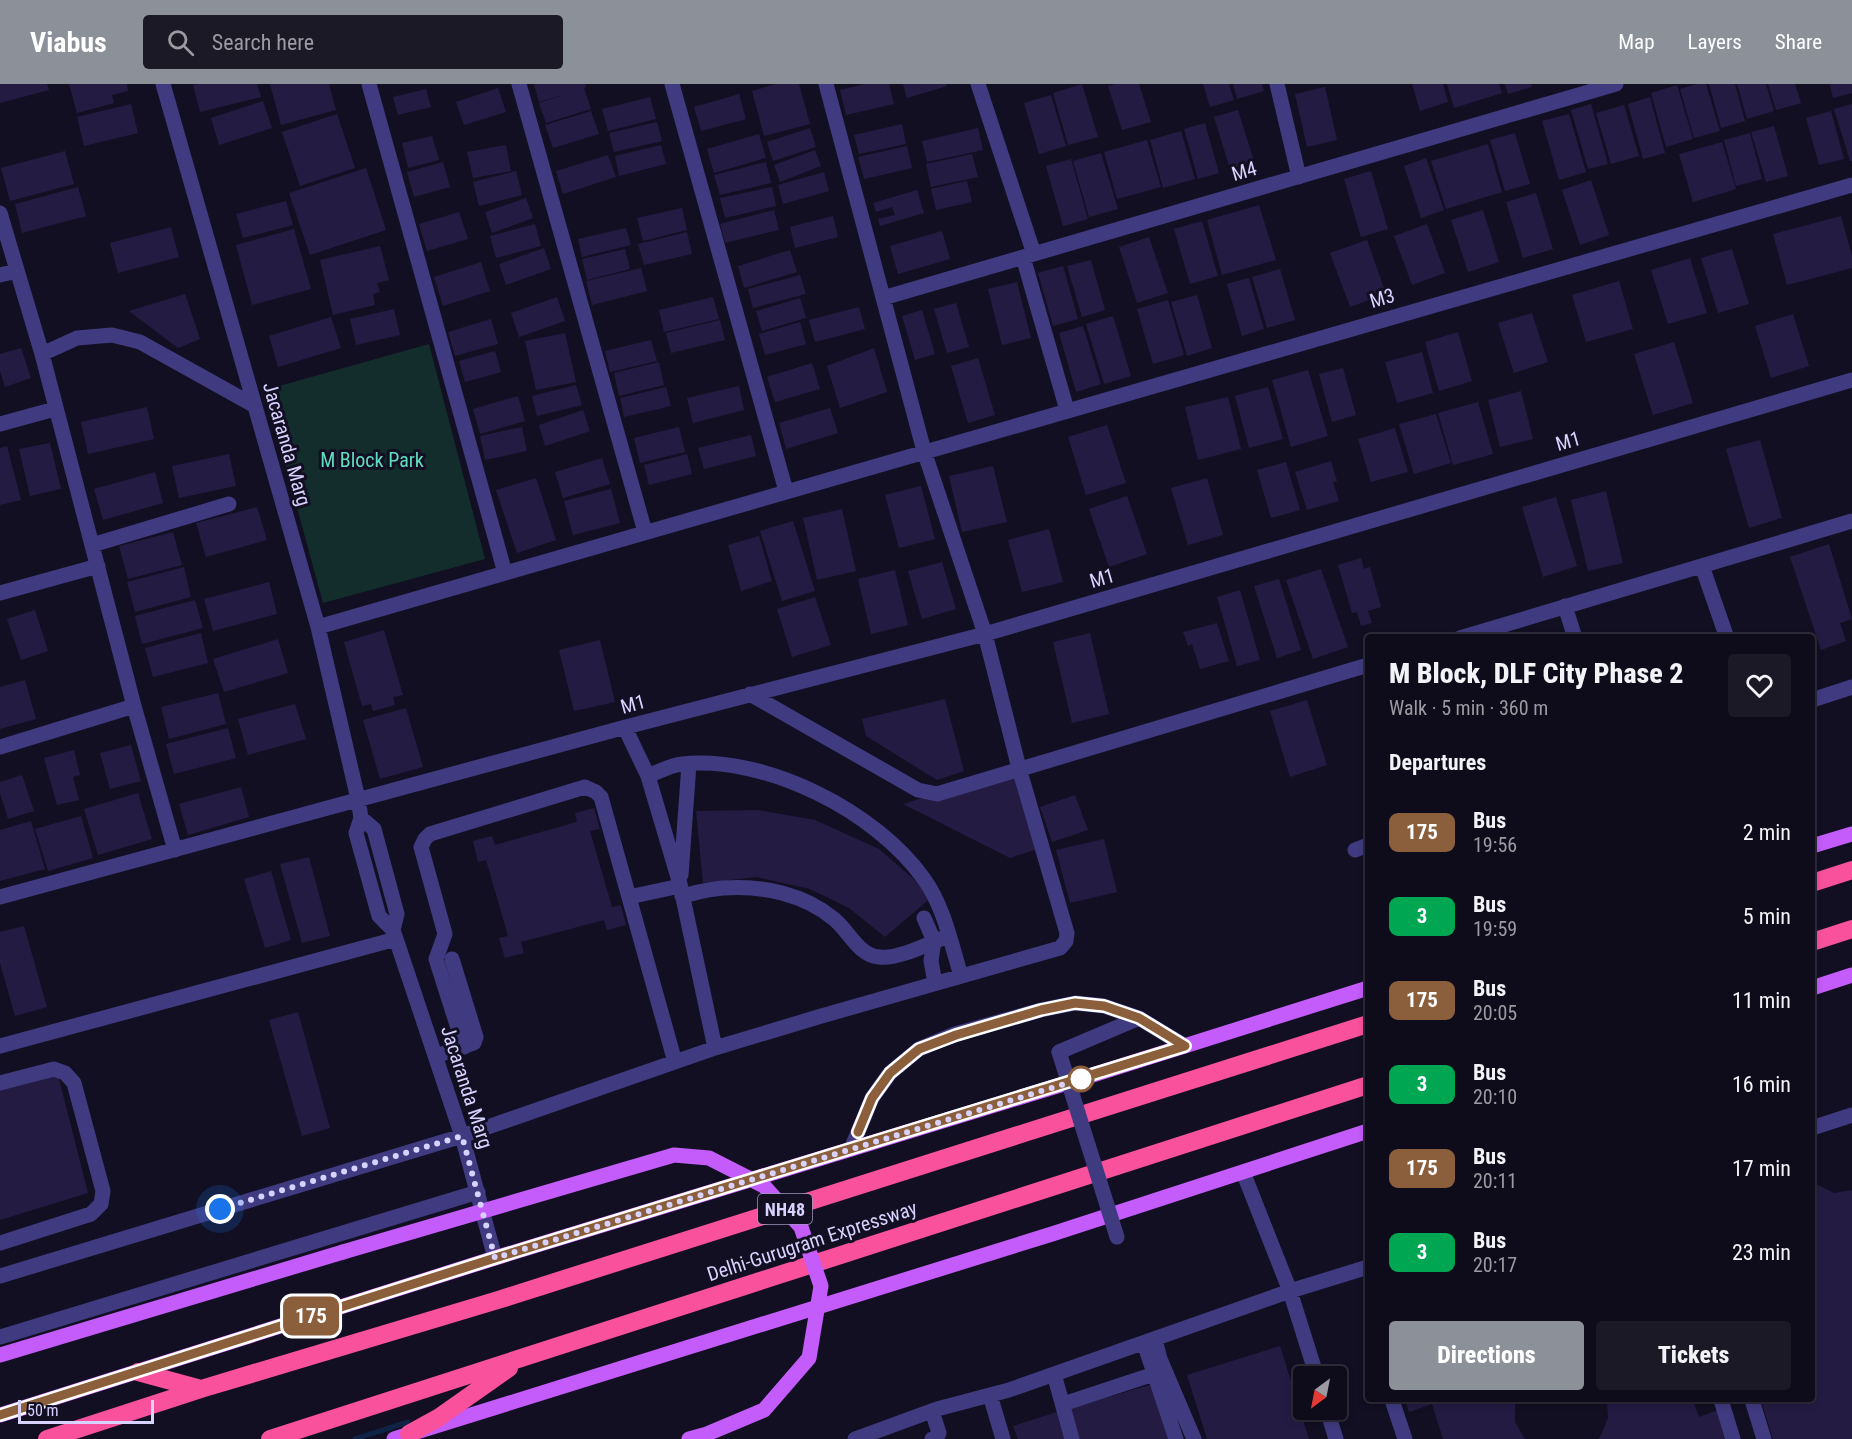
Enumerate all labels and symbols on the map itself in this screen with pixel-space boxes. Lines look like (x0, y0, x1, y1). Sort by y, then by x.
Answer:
street label: M4 (1229, 156, 1259, 186)
street label: M3 (1367, 283, 1397, 313)
street label: Jacaranda Marg (258, 379, 316, 509)
street label: M1 (1553, 426, 1583, 456)
park label: M Block Park (320, 448, 424, 472)
street label: M1 (1087, 563, 1117, 593)
street label: M1 (618, 689, 648, 719)
street label: Jacaranda Marg (436, 1023, 498, 1151)
unlabelled marker (1068, 1066, 1094, 1092)
your location (205, 1194, 235, 1224)
road number: NH48 (758, 1194, 812, 1224)
street label: Delhi-Gurugram Expressway (704, 1196, 920, 1286)
line badge: 175 (276, 1296, 346, 1336)
north arrow (1293, 1366, 1347, 1420)
scale bar (18, 1397, 154, 1424)

